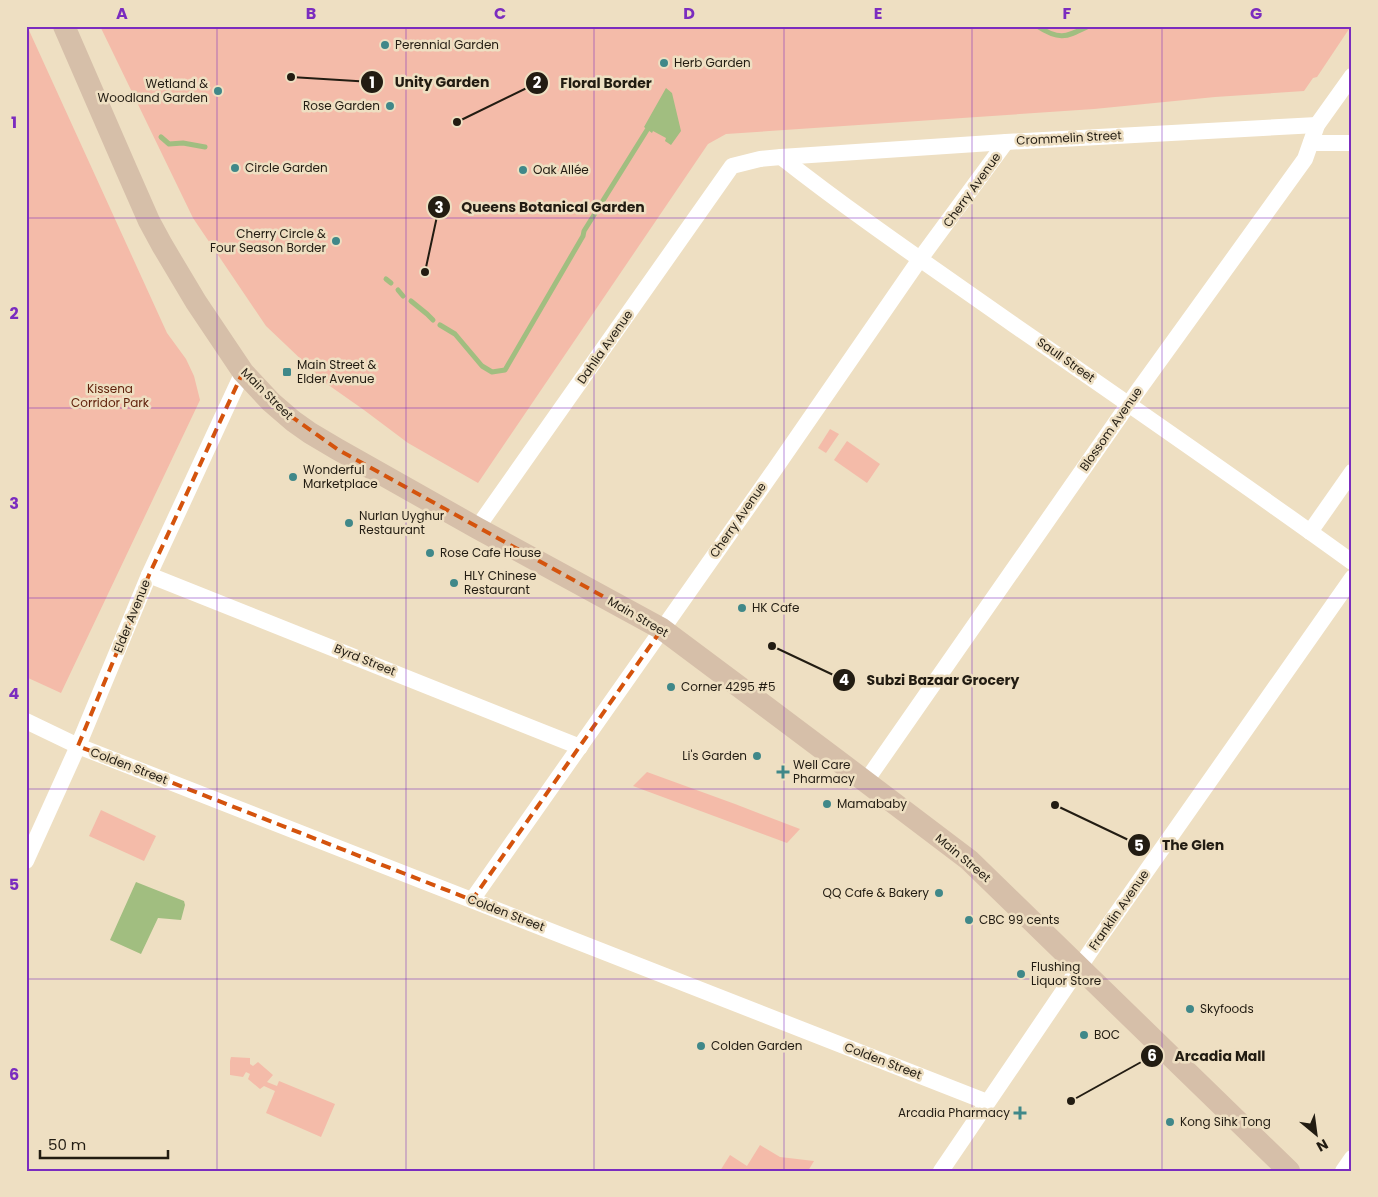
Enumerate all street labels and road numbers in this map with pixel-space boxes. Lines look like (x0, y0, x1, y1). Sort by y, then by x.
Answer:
street label: Crommelin Street (1016, 126, 1122, 149)
street label: Cherry Avenue (939, 149, 1004, 230)
street label: Dahlia Avenue (573, 306, 636, 387)
street label: Saull Street (1034, 333, 1099, 386)
street label: Main Street (238, 364, 297, 423)
street label: Blossom Avenue (1075, 383, 1146, 474)
street label: Cherry Avenue (705, 479, 770, 561)
street label: Elder Avenue (109, 577, 154, 655)
street label: Main Street (605, 592, 672, 641)
street label: Byrd Street (332, 639, 399, 680)
street label: Colden Street (88, 743, 170, 788)
street label: Main Street (932, 829, 995, 886)
street label: Franklin Avenue (1085, 866, 1153, 953)
street label: Colden Street (465, 890, 547, 935)
street label: Colden Street (842, 1038, 924, 1083)

